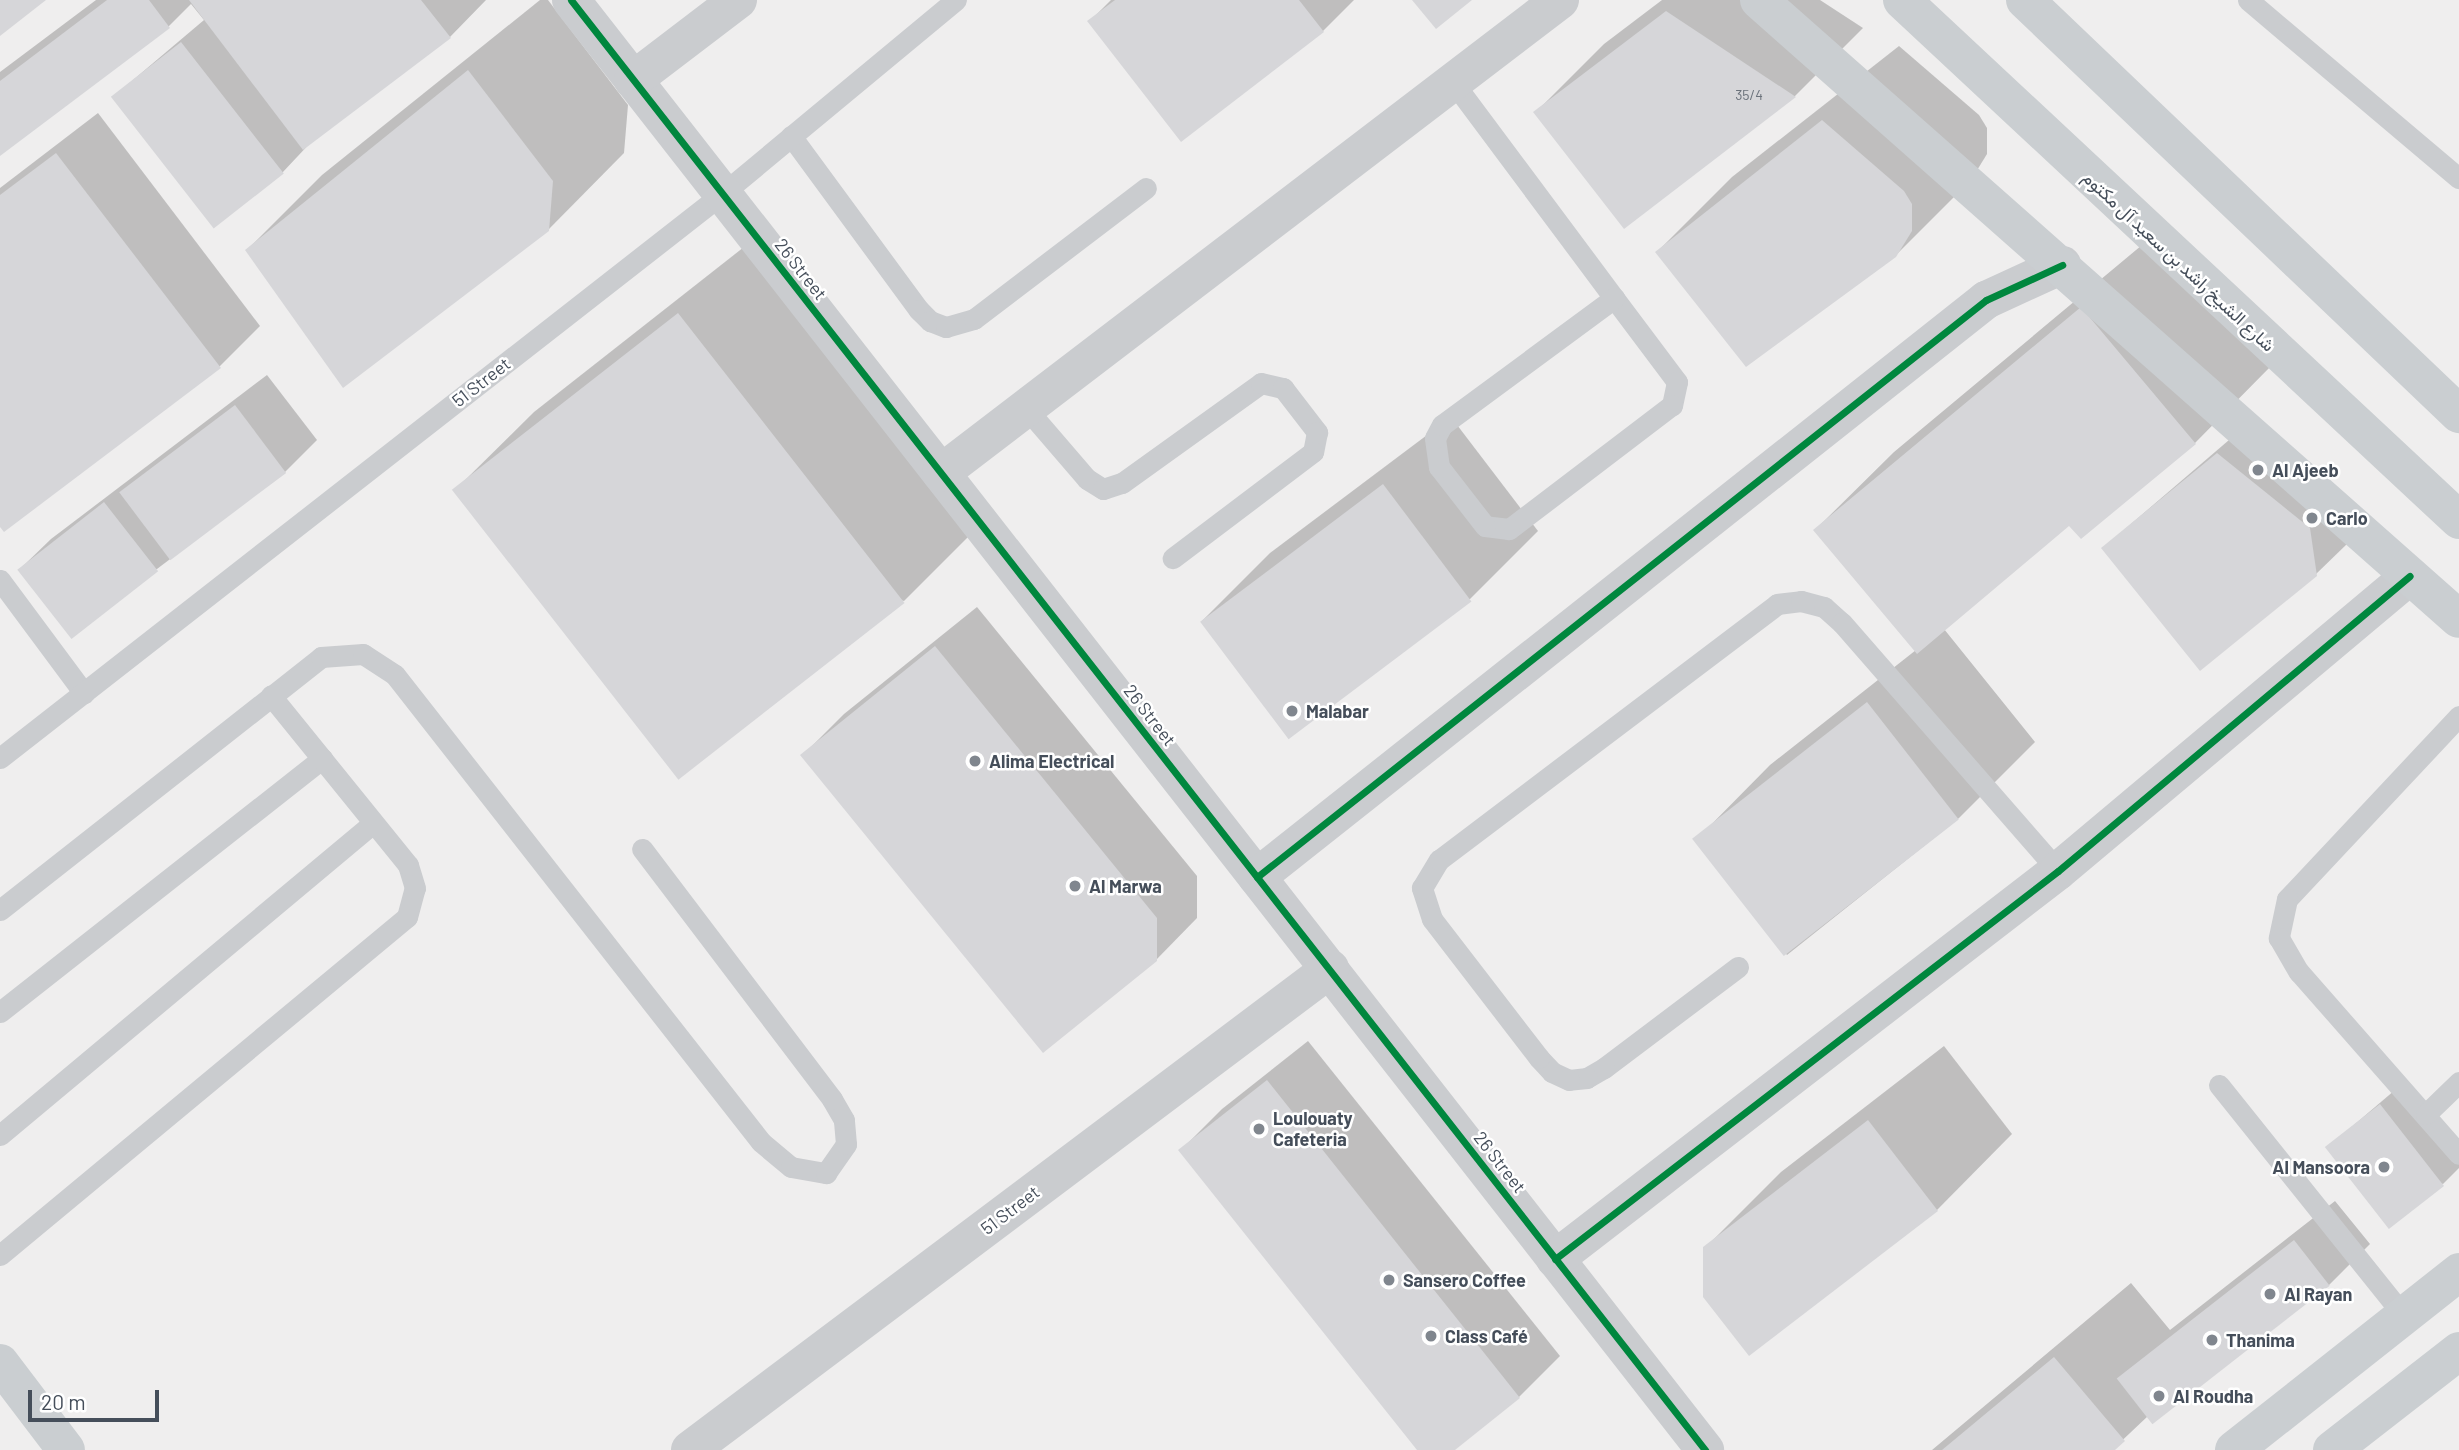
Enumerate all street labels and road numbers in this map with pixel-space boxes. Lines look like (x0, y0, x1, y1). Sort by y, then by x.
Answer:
street label: شارع الشيخ راشد بن سعيد آل مكتوم (2078, 166, 2280, 356)
street label: 26 Street (770, 234, 832, 304)
street label: 51 Street (448, 353, 514, 411)
street label: 26 Street (1119, 680, 1181, 750)
street label: 26 Street (1469, 1127, 1531, 1197)
street label: 51 Street (976, 1181, 1044, 1239)

